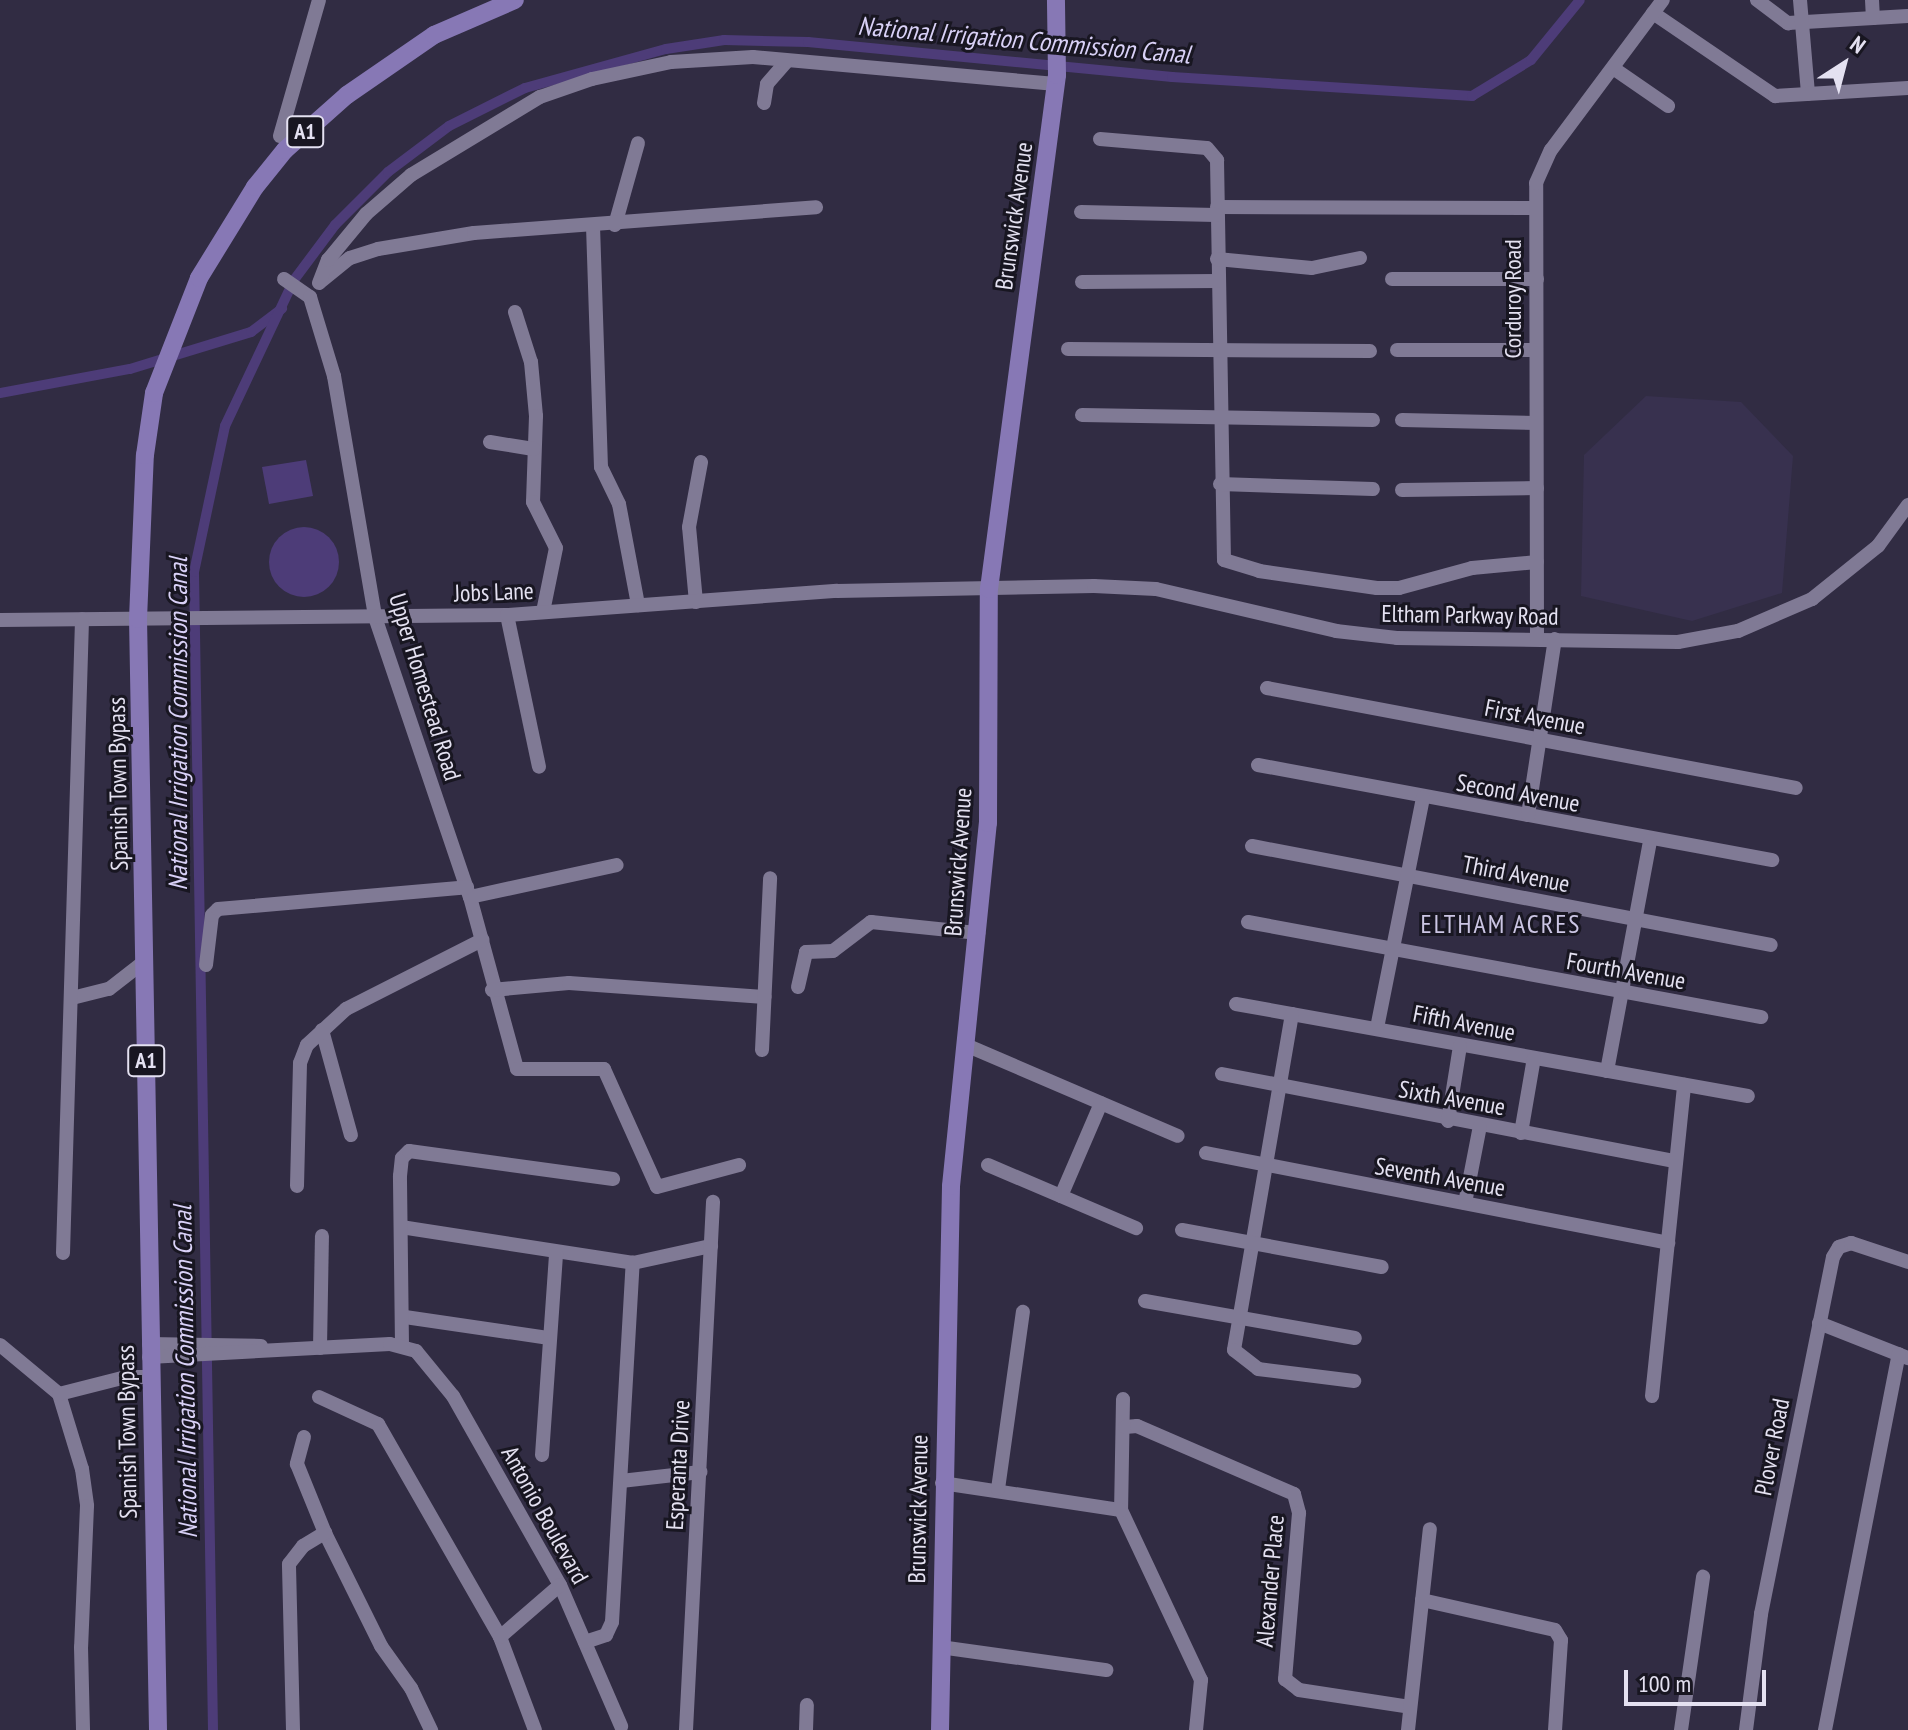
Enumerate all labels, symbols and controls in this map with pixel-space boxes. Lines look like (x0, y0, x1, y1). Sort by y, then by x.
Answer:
water label: National Irrigation Commission Canal (857, 10, 1191, 70)
north arrow (1804, 24, 1884, 104)
text: N (1845, 30, 1871, 59)
road number: A1 (285, 114, 325, 150)
street label: Brunswick Avenue (989, 140, 1039, 292)
street label: Corduroy Road (1499, 239, 1527, 359)
water label: National Irrigation Commission Canal (162, 557, 194, 891)
street label: Jobs Lane (454, 576, 534, 608)
street label: Upper Homestead Road (383, 590, 467, 784)
street label: Eltham Parkway Road (1381, 599, 1559, 631)
street label: First Avenue (1482, 693, 1588, 741)
street label: Spanish Town Bypass (102, 696, 134, 872)
street label: Second Avenue (1454, 768, 1582, 818)
street label: Brunswick Avenue (938, 786, 978, 938)
street label: Third Avenue (1460, 849, 1572, 899)
district label: ELTHAM ACRES (1420, 908, 1582, 940)
street label: Fourth Avenue (1564, 946, 1688, 996)
street label: Fifth Avenue (1410, 999, 1518, 1047)
road number: A1 (126, 1043, 166, 1079)
street label: Sixth Avenue (1396, 1074, 1508, 1122)
street label: Seventh Avenue (1372, 1151, 1508, 1203)
water label: National Irrigation Commission Canal (166, 1205, 204, 1539)
street label: Spanish Town Bypass (111, 1344, 143, 1520)
street label: Plover Road (1748, 1396, 1796, 1498)
street label: Esperanta Drive (660, 1399, 696, 1531)
street label: Brunswick Avenue (902, 1434, 934, 1584)
street label: Antonio Boulevard (495, 1441, 595, 1589)
street label: Alexander Place (1250, 1514, 1290, 1648)
scale bar (1628, 1654, 1770, 1704)
text: 100 m (1638, 1668, 1691, 1699)

